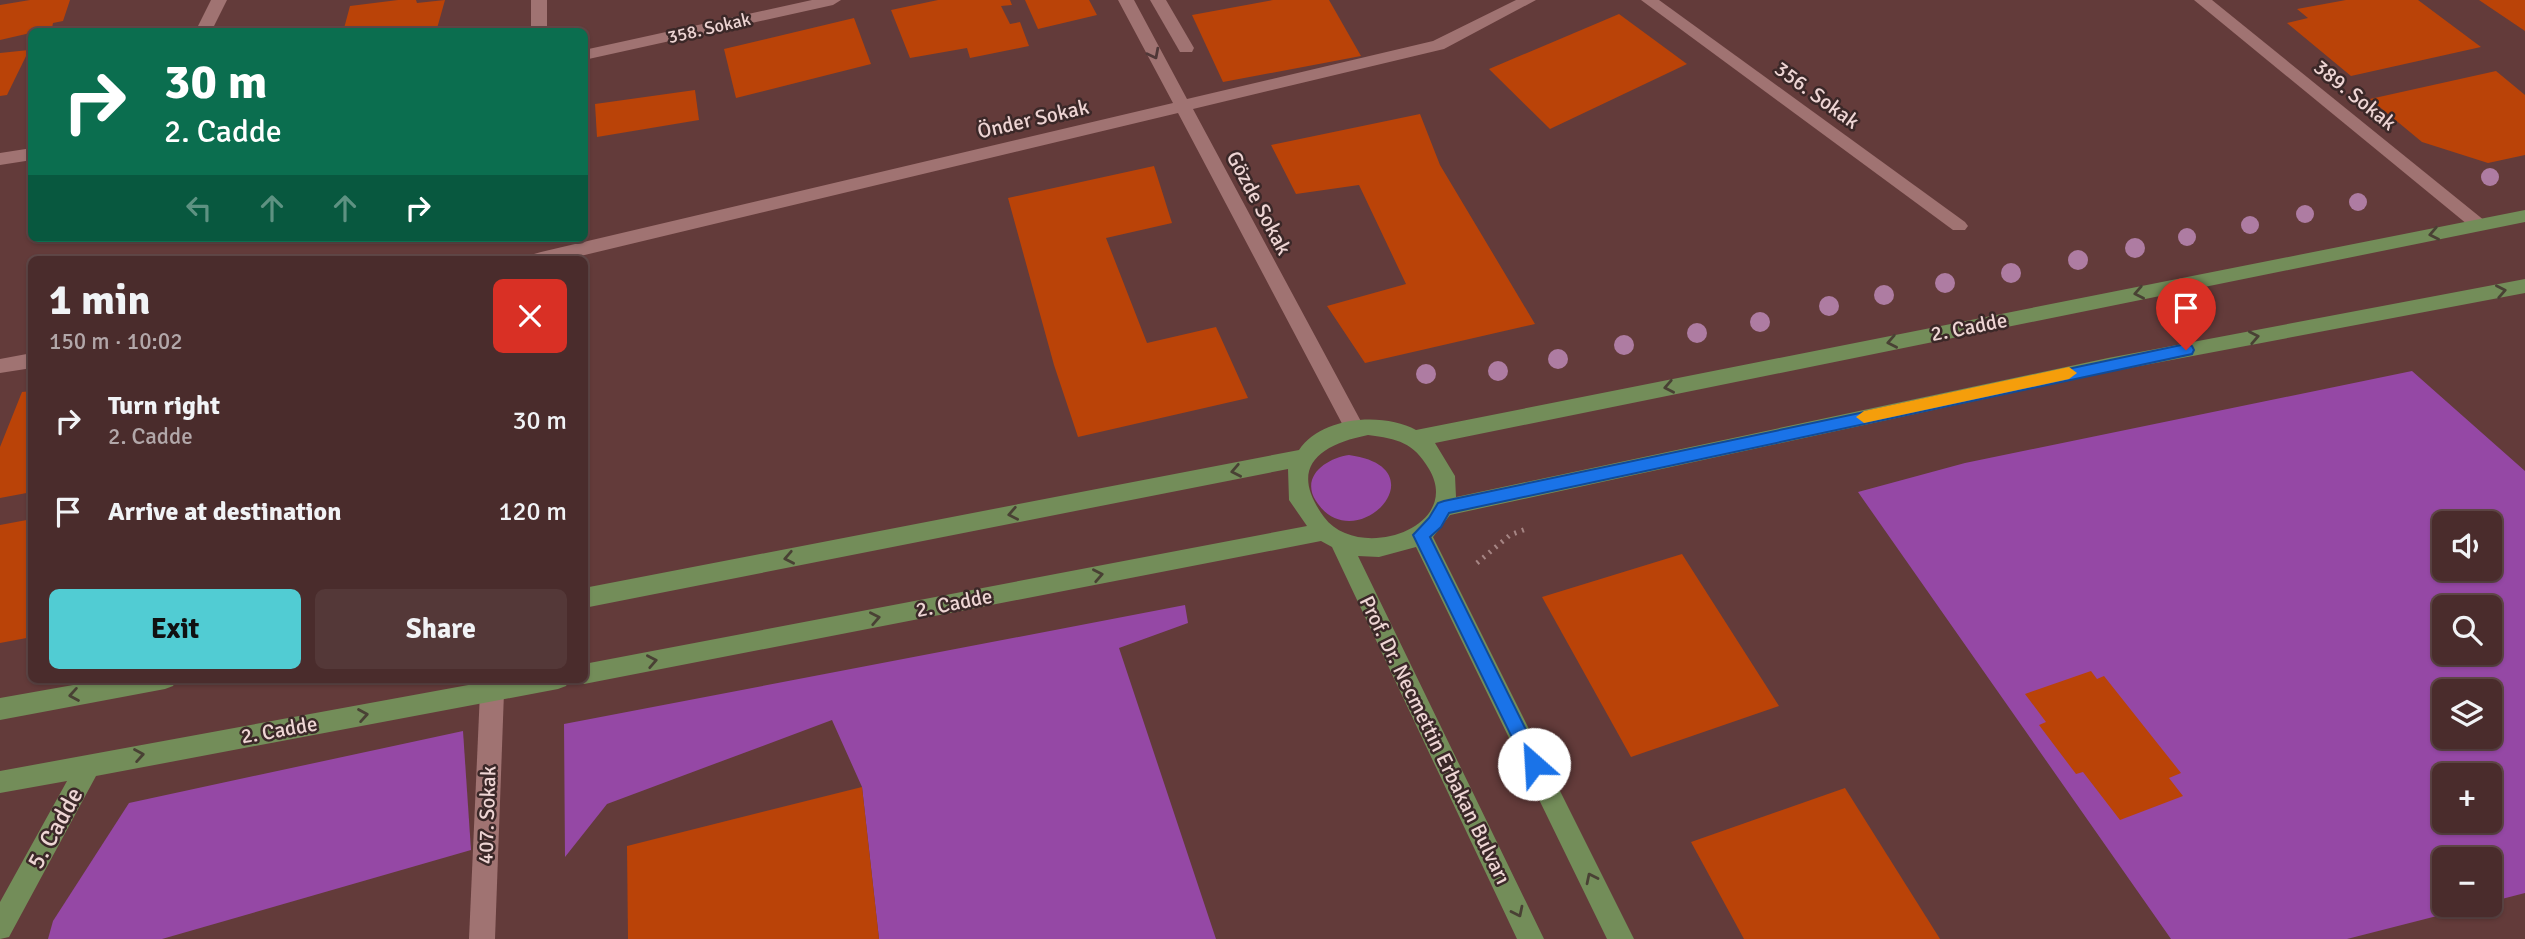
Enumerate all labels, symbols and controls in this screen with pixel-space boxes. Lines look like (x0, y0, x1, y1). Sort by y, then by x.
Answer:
street label: 358. Sokak (665, 8, 753, 48)
one-way arrow (1145, 47, 1159, 59)
text: 30 m (164, 52, 267, 112)
street label: 389. Sokak (2309, 54, 2402, 136)
icon: right (49, 56, 140, 147)
street label: 356. Sokak (1770, 56, 1865, 135)
street label: Önder Sokak (975, 93, 1092, 144)
text: 2. Cadde (164, 112, 282, 151)
street label: Gözde Sokak (1221, 147, 1297, 260)
icon: left (180, 189, 218, 227)
icon: ahead (253, 189, 291, 227)
icon: ahead (326, 189, 364, 227)
icon: right (399, 189, 437, 227)
one-way arrow (2428, 226, 2440, 241)
text: 1 min (49, 275, 150, 326)
pin (2156, 278, 2216, 350)
button: close (493, 279, 567, 353)
one-way arrow (2133, 284, 2145, 299)
one-way arrow (2495, 284, 2507, 299)
icon: arrive (2167, 289, 2205, 327)
street label: 2. Cadde (1929, 307, 2009, 347)
text: 150 m · 10:02 (49, 327, 183, 356)
one-way arrow (2247, 331, 2259, 346)
one-way arrow (1886, 334, 1898, 349)
one-way arrow (1663, 379, 1675, 394)
text: Turn right (108, 390, 220, 422)
icon: right (49, 402, 87, 440)
text: 30 m (512, 405, 567, 437)
text: 2. Cadde (108, 422, 193, 451)
one-way arrow (1230, 463, 1242, 478)
icon: arrive (49, 493, 87, 531)
text: Arrive at destination (108, 496, 341, 528)
text: 120 m (498, 496, 567, 528)
one-way arrow (1007, 506, 1019, 521)
map controls (2432, 511, 2502, 917)
button: sound (2432, 511, 2502, 581)
one-way arrow (783, 550, 795, 565)
one-way arrow (1092, 568, 1104, 583)
street label: 2. Cadde (914, 583, 994, 623)
button: Exit (49, 589, 301, 669)
button: Share (315, 589, 567, 669)
street label: Prof. Dr. Necmettin Erbakan Bulvarı (1354, 592, 1516, 888)
button: search (2432, 595, 2502, 665)
one-way arrow (869, 611, 881, 626)
one-way arrow (646, 654, 657, 669)
button: layers (2432, 679, 2502, 749)
one-way arrow (68, 687, 80, 702)
one-way arrow (357, 708, 369, 723)
street label: 2. Cadde (239, 710, 319, 750)
position arrow (1497, 727, 1571, 801)
one-way arrow (133, 749, 145, 764)
button: + (2432, 763, 2502, 833)
street label: 407. Sokak (472, 765, 502, 865)
street label: 5. Cadde (20, 782, 90, 874)
button: − (2432, 847, 2502, 917)
one-way arrow (1585, 873, 1599, 885)
one-way arrow (1509, 905, 1523, 917)

